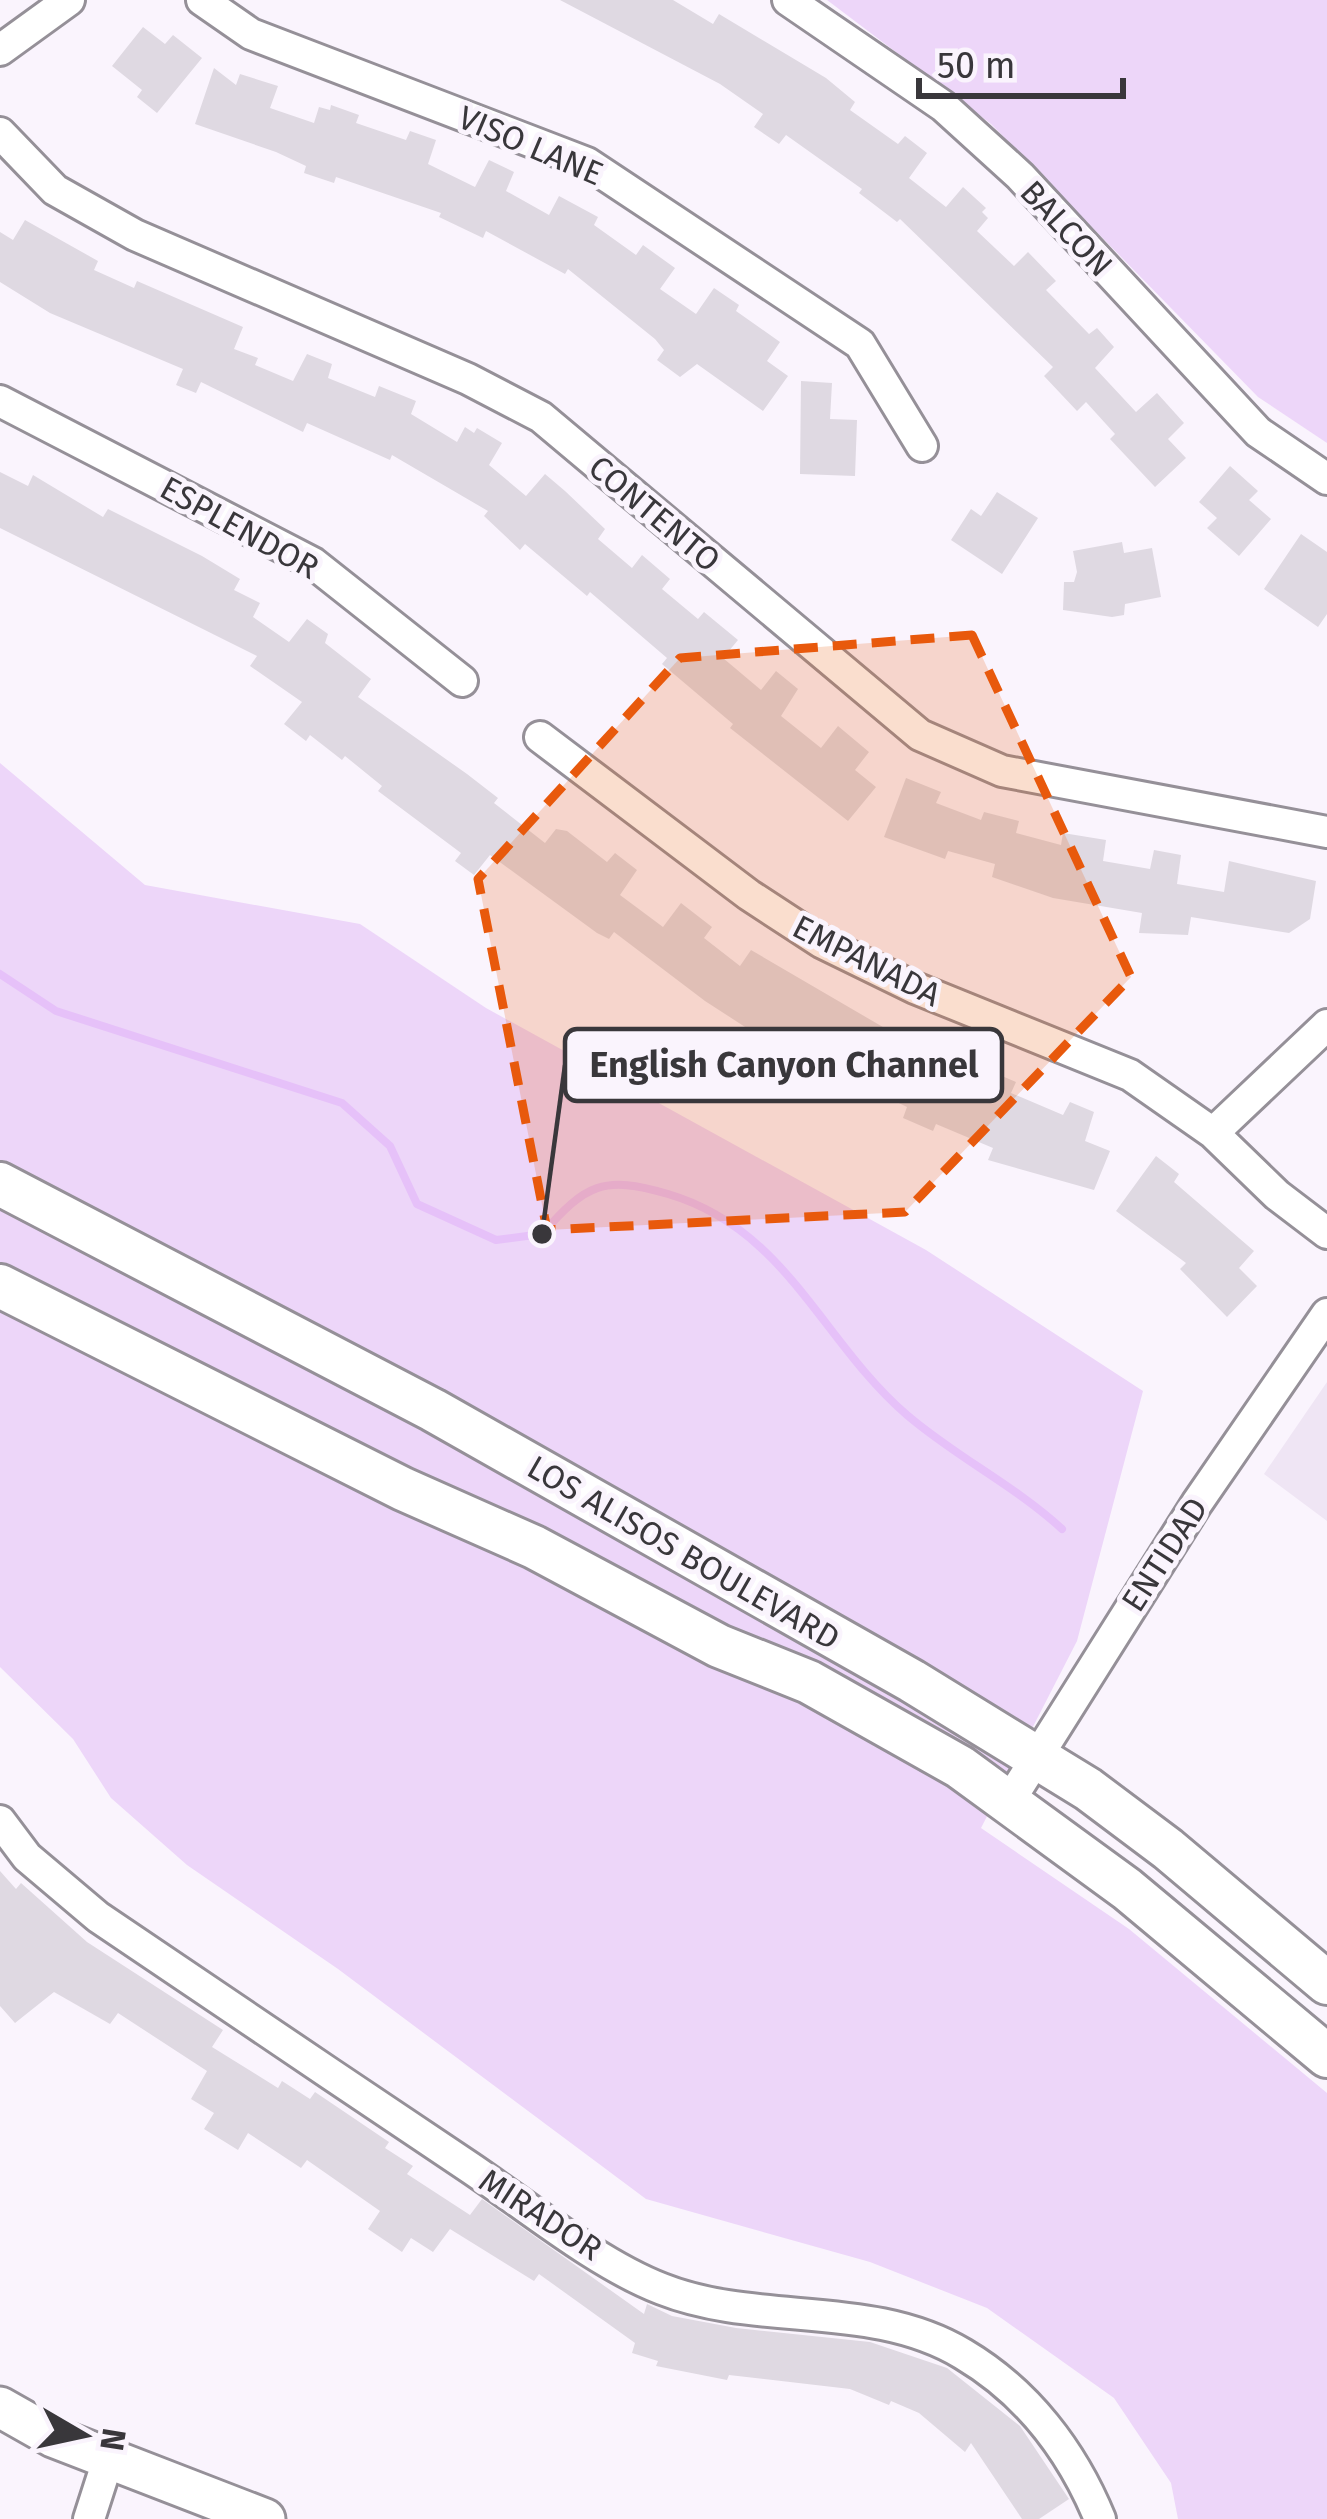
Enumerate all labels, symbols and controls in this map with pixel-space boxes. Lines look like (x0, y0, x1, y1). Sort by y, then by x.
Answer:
scale bar (919, 24, 1123, 98)
text: 50 m (937, 44, 1016, 88)
street label: VISO LANE (452, 98, 609, 194)
street label: BALCON (1012, 172, 1121, 285)
street label: CONTENTO (581, 447, 728, 580)
street label: ESPLENDOR (153, 468, 326, 588)
street label: EMPANADA (786, 907, 947, 1015)
callout: English Canyon Channel (565, 1029, 1002, 1101)
text: English Canyon Channel (590, 1043, 979, 1087)
street label: LOS ALISOS BOULEVARD (520, 1447, 847, 1659)
street label: ENTIDAD (1113, 1490, 1216, 1619)
street label: MIRADOR (472, 2160, 609, 2269)
north arrow (24, 2375, 144, 2495)
text: N (91, 2426, 134, 2453)

